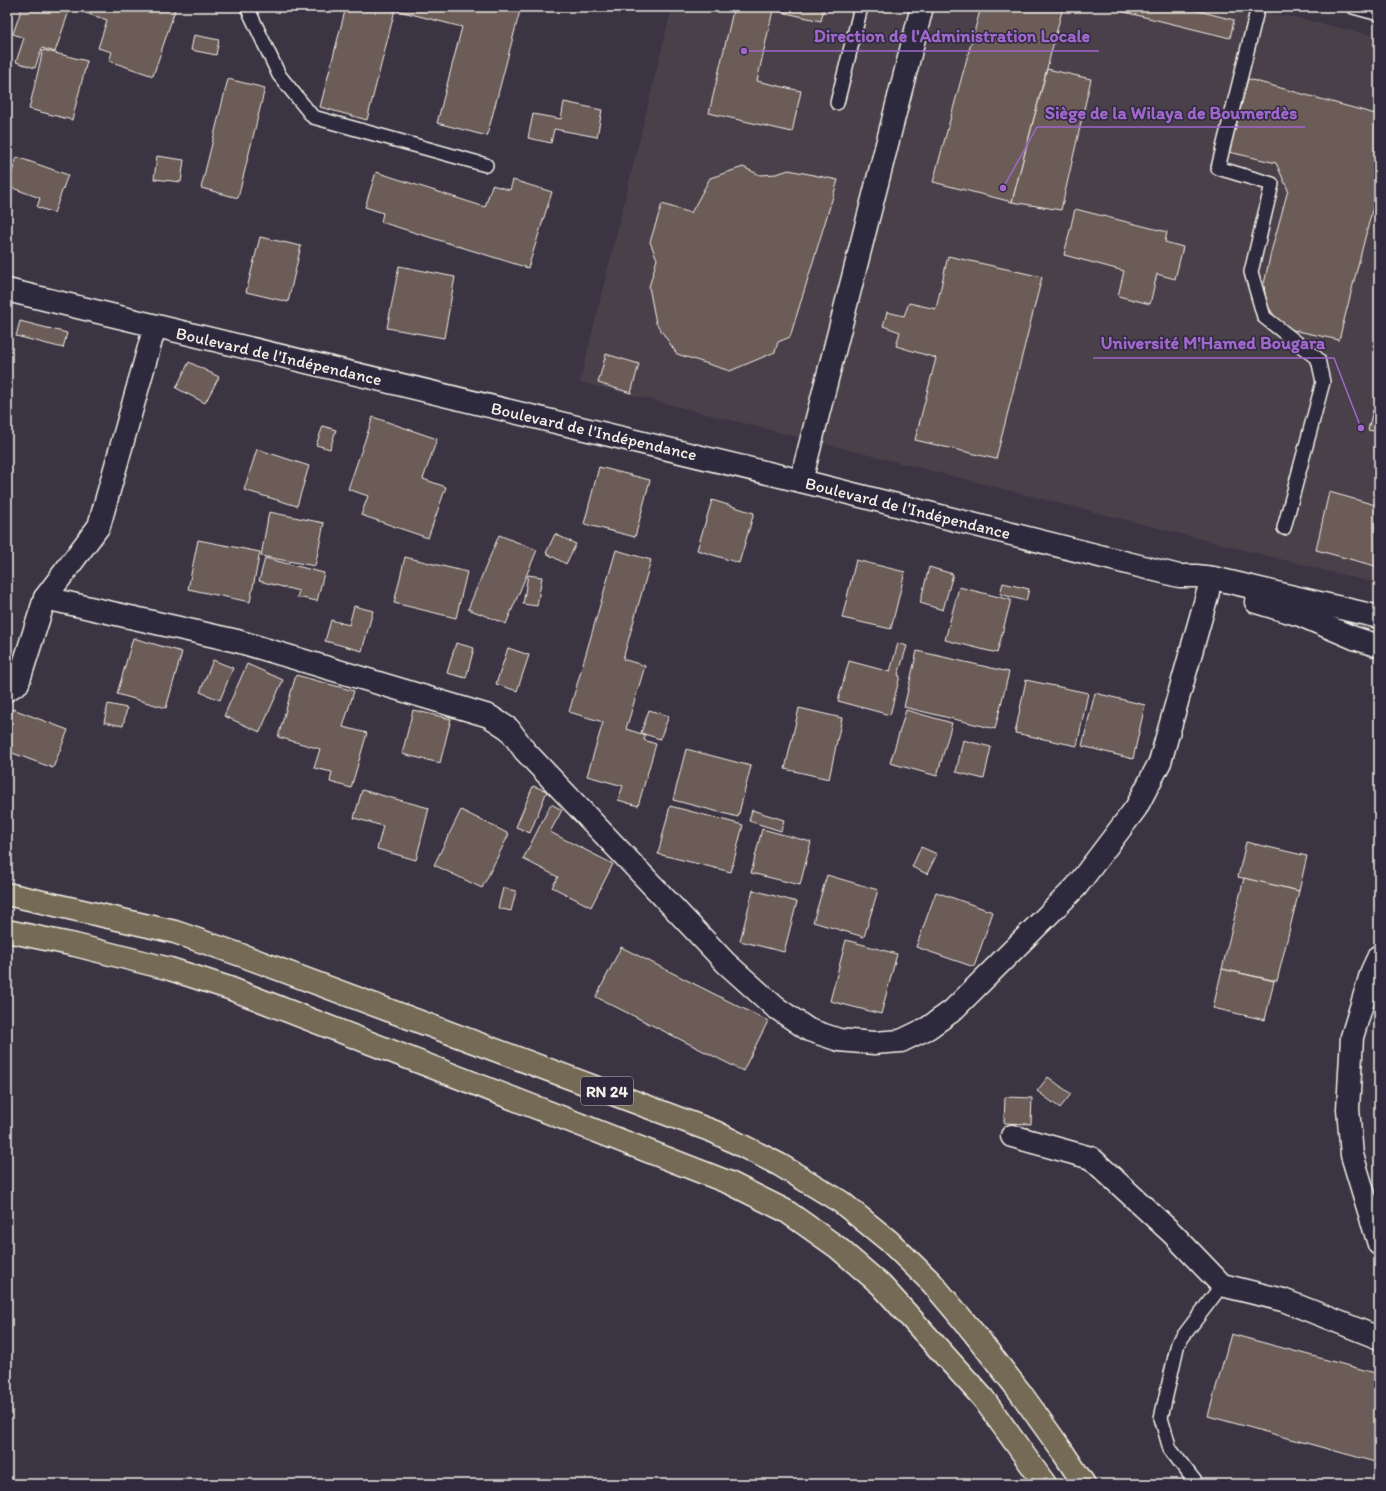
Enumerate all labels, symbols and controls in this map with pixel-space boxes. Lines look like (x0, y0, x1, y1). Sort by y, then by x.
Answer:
callout: Direction de l'Administration Locale (806, 21, 1099, 51)
text: Direction de l'Administration Locale (814, 25, 1091, 47)
callout: Siège de la Wilaya de Boumerdès (1037, 97, 1305, 127)
text: Siège de la Wilaya de Boumerdès (1045, 102, 1297, 124)
street label: Boulevard de l'Indépendance (174, 323, 384, 389)
callout: Université M'Hamed Bougara (1093, 328, 1334, 358)
text: Université M'Hamed Bougara (1101, 332, 1326, 354)
street label: Boulevard de l'Indépendance (489, 398, 699, 464)
street label: Boulevard de l'Indépendance (803, 473, 1013, 543)
road number: RN 24 (581, 1077, 633, 1105)

